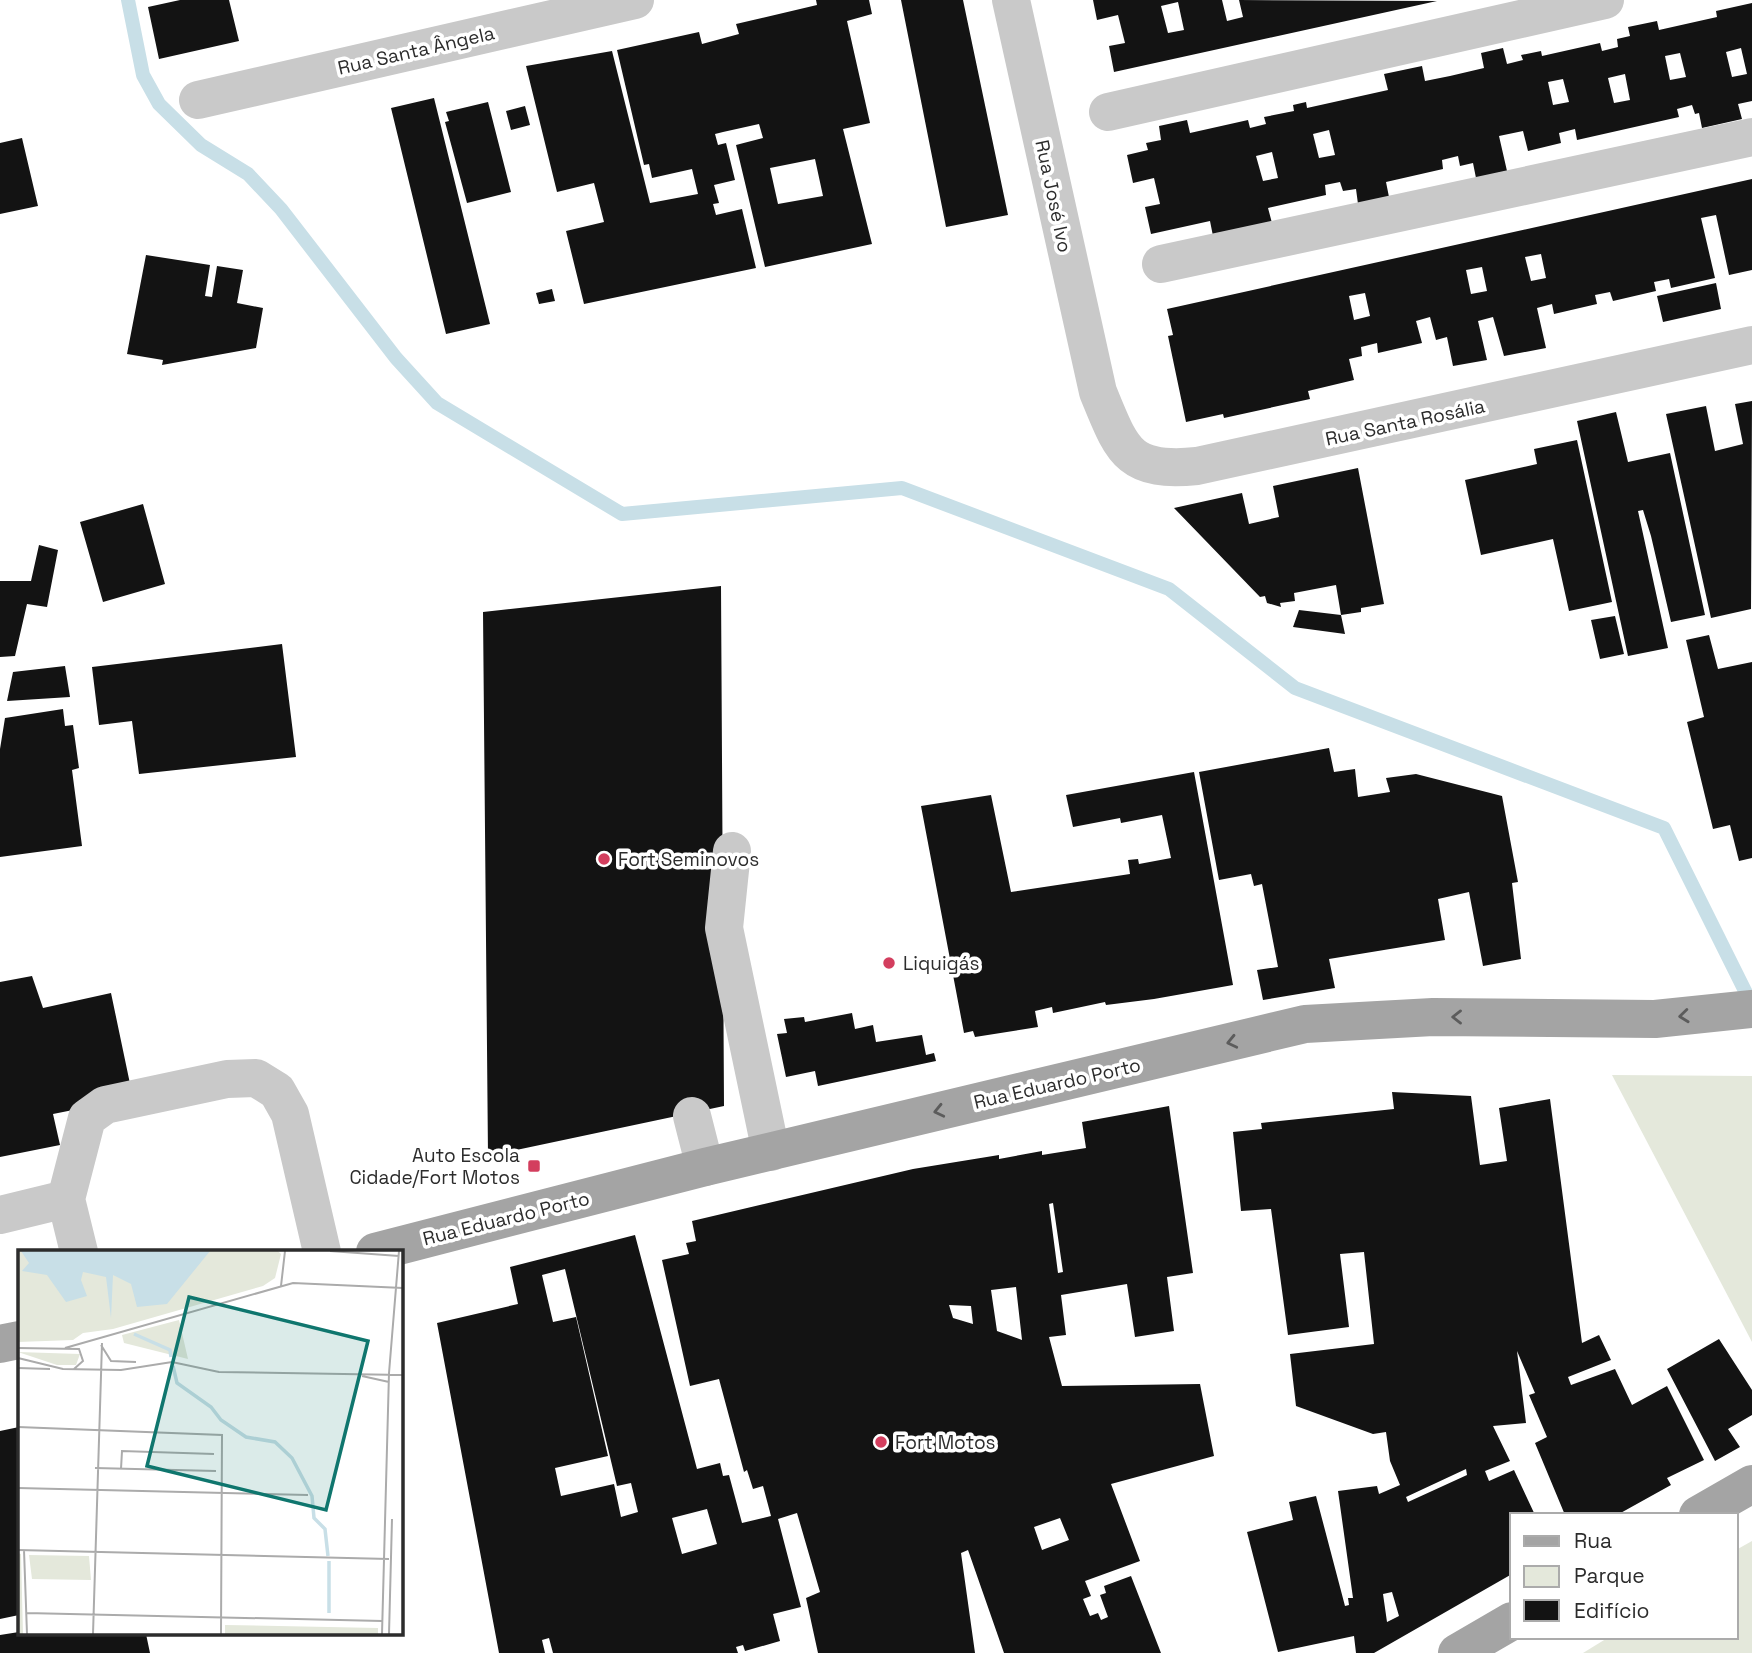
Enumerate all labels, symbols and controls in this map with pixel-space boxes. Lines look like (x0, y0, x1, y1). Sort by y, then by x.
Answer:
street label: Rua Santa Ângela (335, 20, 497, 81)
street label: Rua José Ivo (1029, 138, 1078, 255)
street label: Rua Santa Rosália (1323, 393, 1487, 452)
place label: Fort Seminovos (618, 847, 759, 872)
marker: Fort Seminovos (596, 851, 612, 867)
place label: Liquigás (903, 951, 980, 976)
marker: Liquigás (881, 955, 897, 971)
one-way arrow (1678, 1008, 1689, 1023)
one-way arrow (1451, 1010, 1462, 1025)
one-way arrow (1226, 1033, 1238, 1048)
street label: Rua Eduardo Porto (971, 1052, 1143, 1115)
one-way arrow (933, 1103, 945, 1118)
place label: Auto Escola Cidade/Fort Motos (349, 1143, 520, 1190)
marker: Auto Escola Cidade/Fort Motos (526, 1158, 542, 1174)
street label: Rua Eduardo Porto (420, 1186, 592, 1251)
inset map (18, 1250, 402, 1636)
place label: Fort Motos (895, 1430, 996, 1455)
marker: Fort Motos (873, 1434, 889, 1450)
legend (1510, 1513, 1738, 1639)
text: Rua (1574, 1527, 1612, 1554)
text: Parque (1574, 1562, 1645, 1589)
text: Edifício (1574, 1597, 1650, 1624)

